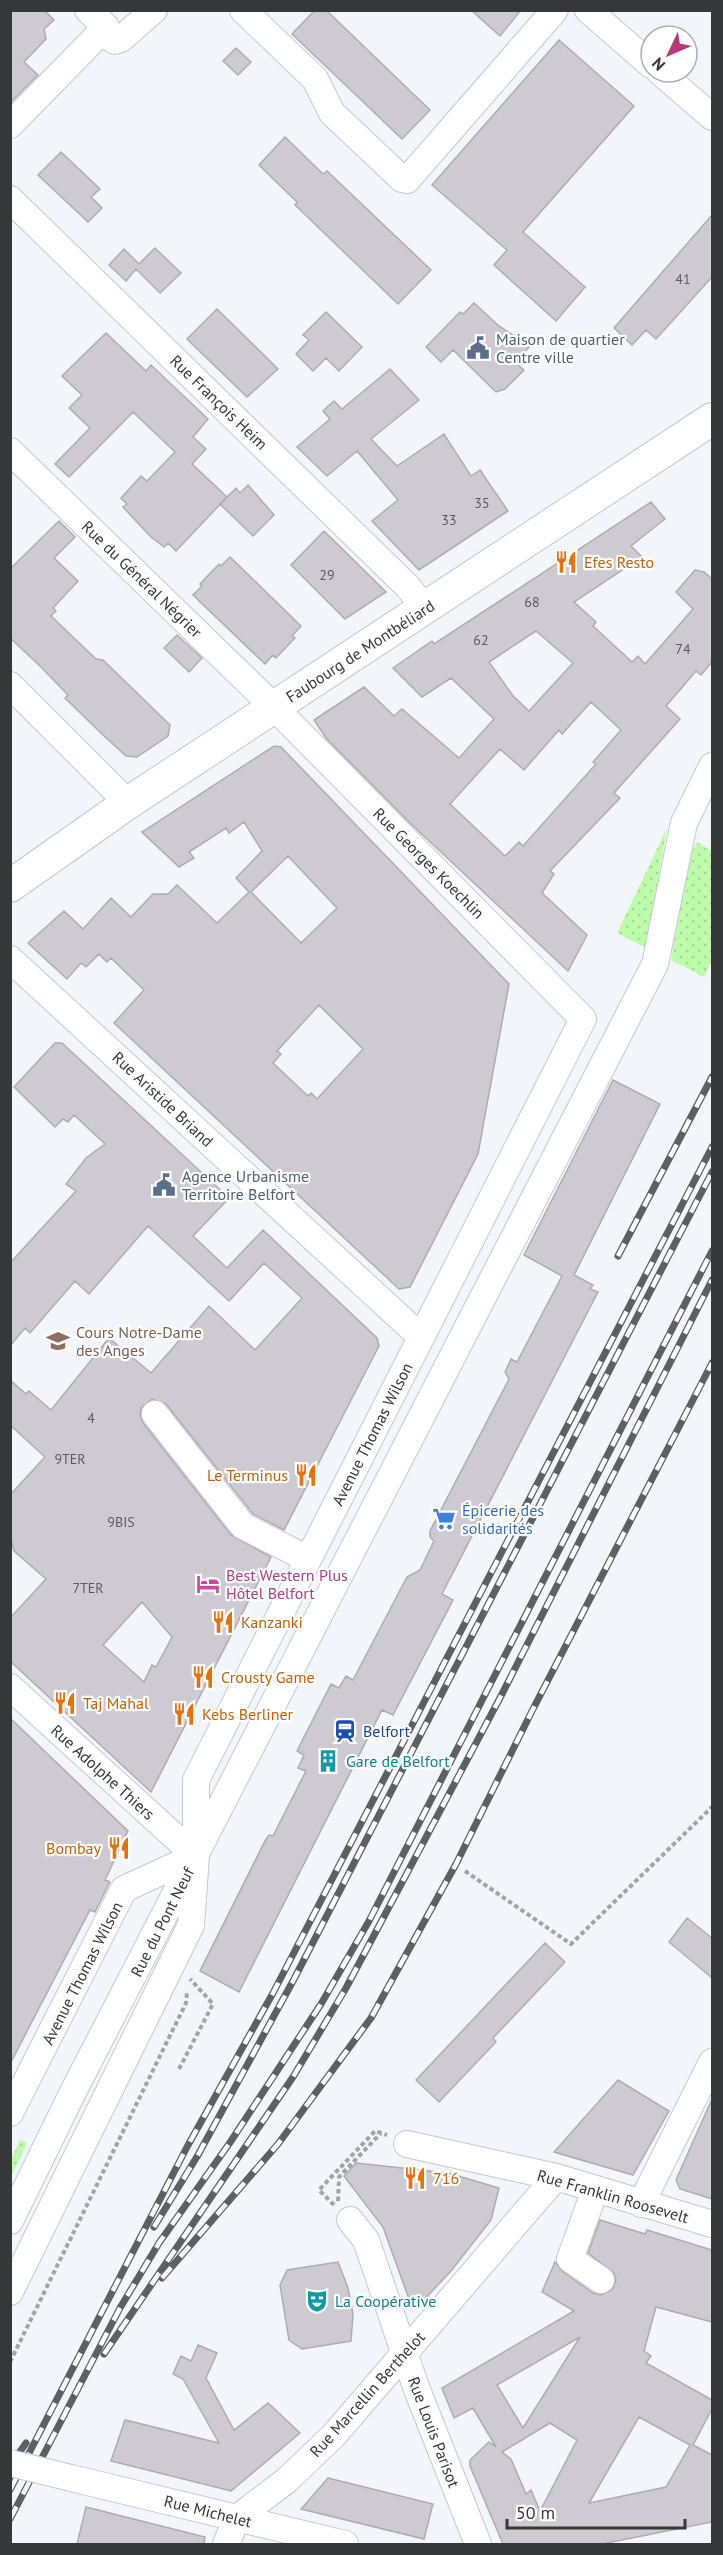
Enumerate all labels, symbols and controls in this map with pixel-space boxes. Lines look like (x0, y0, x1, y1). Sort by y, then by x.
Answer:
north arrow (639, 24, 699, 84)
text: N (647, 54, 669, 75)
house number: 41 (675, 270, 691, 288)
place label: Maison de quartier Centre ville (496, 329, 625, 367)
public building icon: Maison de quartier Centre ville (465, 335, 491, 361)
street label: Rue François Heim (166, 350, 272, 454)
house number: 35 (474, 494, 490, 512)
house number: 33 (441, 511, 457, 529)
street label: Rue du Général Négrier (78, 516, 207, 642)
restaurant icon: Efes Resto (553, 549, 579, 575)
place label: Efes Resto (584, 552, 654, 572)
house number: 29 (319, 566, 335, 584)
house number: 68 (524, 593, 540, 611)
street label: Faubourg de Montbéliard (282, 595, 438, 707)
house number: 62 (473, 631, 489, 649)
house number: 74 (675, 640, 691, 658)
street label: Rue Georges Koechlin (369, 803, 489, 923)
street label: Rue Aristide Briand (108, 1047, 218, 1151)
place label: Agence Urbanisme Territoire Belfort (182, 1166, 309, 1204)
public building icon: Agence Urbanisme Territoire Belfort (151, 1172, 177, 1198)
place label: Cours Notre-Dame des Anges (76, 1322, 202, 1360)
school or university icon: Cours Notre-Dame des Anges (45, 1328, 71, 1354)
street label: Avenue Thomas Wilson (327, 1359, 417, 1509)
house number: 4 (87, 1409, 95, 1427)
house number: 9TER (54, 1450, 86, 1468)
restaurant icon: Le Terminus (293, 1462, 319, 1488)
place label: Le Terminus (207, 1465, 288, 1485)
place label: Épicerie des solidarités (462, 1500, 544, 1538)
supermarket icon: Épicerie des solidarités (431, 1506, 457, 1532)
house number: 9BIS (107, 1513, 135, 1531)
place label: Best Western Plus Hôtel Belfort (226, 1565, 348, 1603)
hotel icon: Best Western Plus Hôtel Belfort (195, 1571, 221, 1597)
house number: 7TER (72, 1579, 104, 1597)
restaurant icon: Kanzanki (210, 1609, 236, 1635)
place label: Kanzanki (241, 1612, 303, 1632)
restaurant icon: Crousty Game (190, 1664, 216, 1690)
place label: Crousty Game (221, 1667, 315, 1687)
restaurant icon: Taj Mahal (52, 1690, 78, 1716)
place label: Taj Mahal (83, 1693, 149, 1713)
restaurant icon: Kebs Berliner (171, 1701, 197, 1727)
place label: Kebs Berliner (202, 1704, 294, 1724)
station icon: Belfort (332, 1718, 358, 1744)
street label: Rue Adolphe Thiers (47, 1720, 159, 1824)
place label: Belfort (363, 1721, 411, 1741)
building icon: Gare de Belfort (315, 1748, 341, 1774)
place label: Gare de Belfort (346, 1751, 450, 1771)
restaurant icon: Bombay (106, 1835, 132, 1861)
place label: Bombay (46, 1838, 102, 1858)
street label: Rue du Pont Neuf (126, 1863, 199, 1980)
street label: Avenue Thomas Wilson (37, 1898, 127, 2048)
restaurant icon: 716 (402, 2165, 428, 2191)
street label: Rue Franklin Roosevelt (535, 2165, 692, 2227)
place label: 716 (433, 2168, 459, 2188)
theatre icon: La Coopérative (304, 2288, 330, 2314)
place label: La Coopérative (335, 2291, 436, 2311)
street label: Rue Marcellin Berthelot (305, 2327, 429, 2461)
street label: Rue Louis Parisot (404, 2374, 465, 2491)
street label: Rue Michelet (162, 2490, 254, 2532)
scale bar (507, 2492, 686, 2530)
text: 50 m (516, 2501, 555, 2524)

